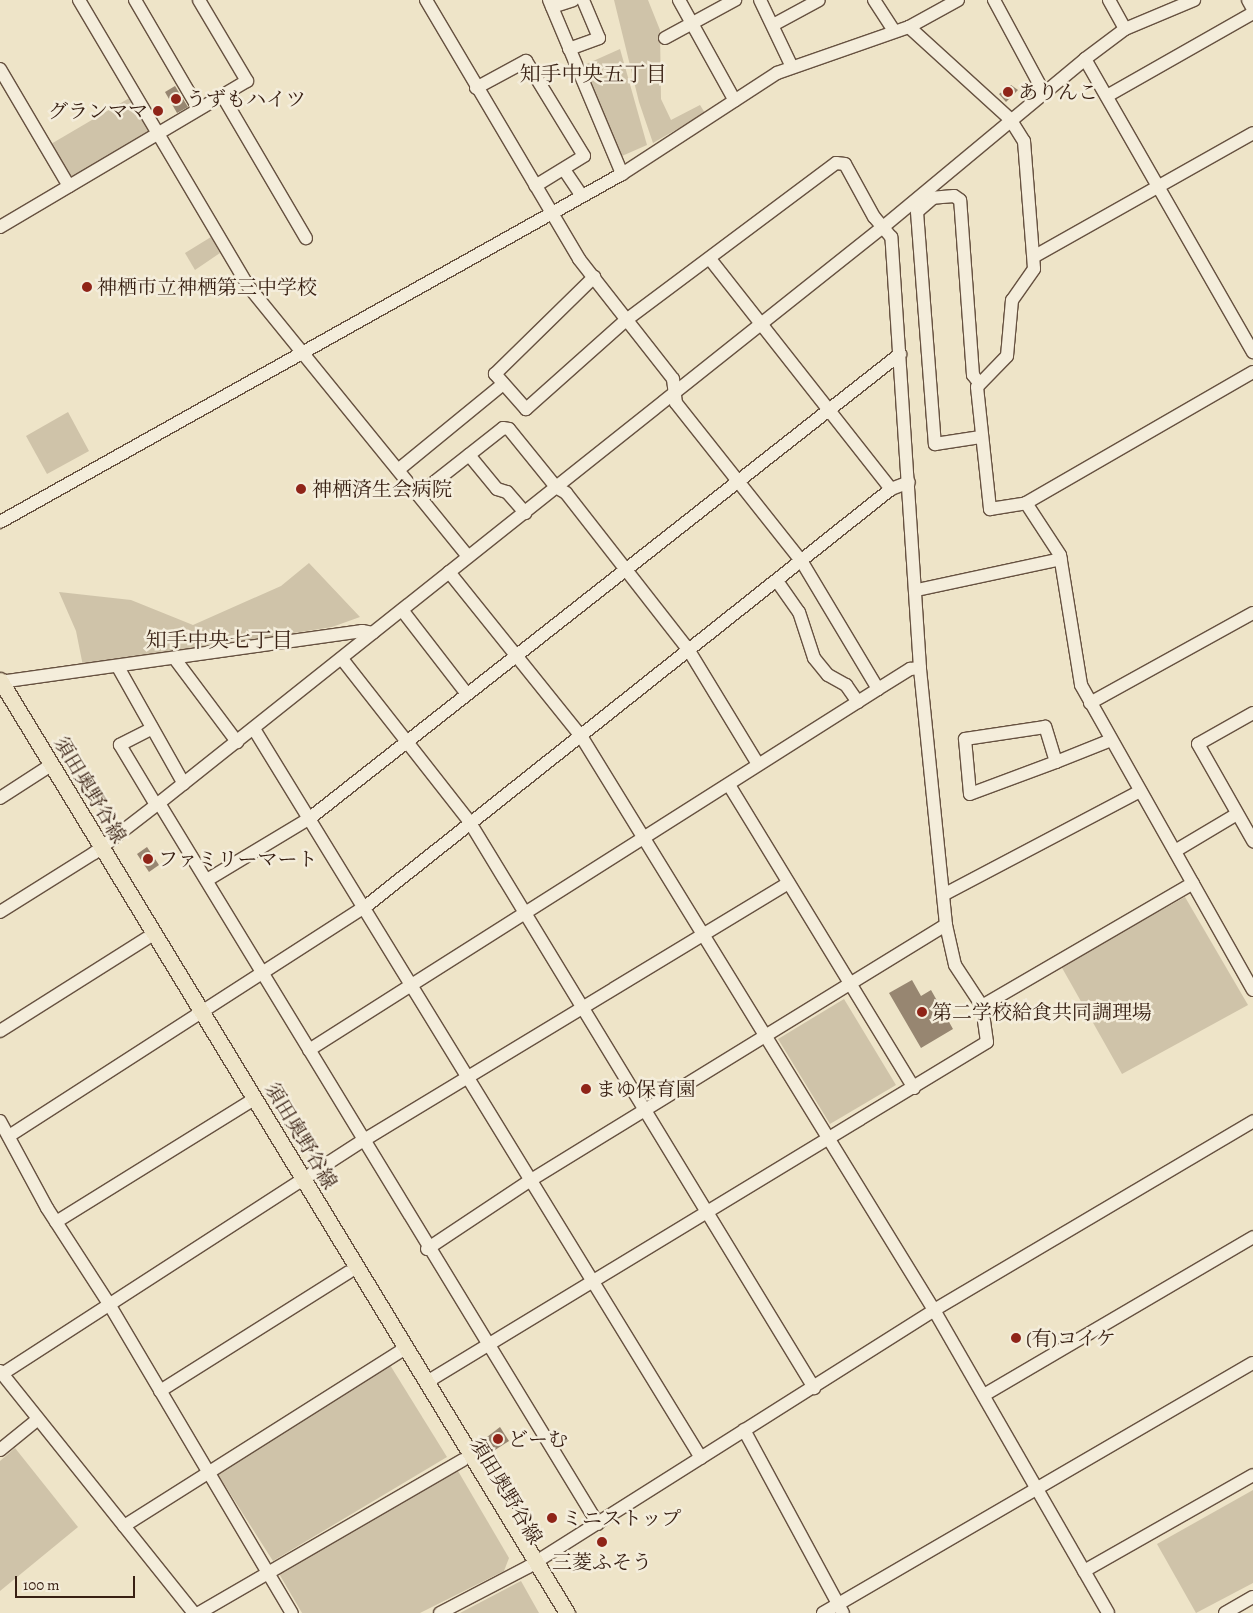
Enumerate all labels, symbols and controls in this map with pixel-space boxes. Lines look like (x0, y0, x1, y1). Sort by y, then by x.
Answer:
district label: 知手中央五丁目 (520, 61, 666, 87)
place label: ありんこ (1018, 80, 1098, 104)
marker: ありんこ (1002, 86, 1014, 98)
place label: うずもハイツ (186, 87, 306, 111)
marker: うずもハイツ (170, 93, 182, 105)
place label: グランママ (48, 99, 148, 123)
marker: グランママ (152, 105, 164, 117)
place label: 神栖市立神栖第三中学校 (97, 275, 317, 299)
marker: 神栖市立神栖第三中学校 (81, 281, 93, 293)
place label: 神栖済生会病院 (312, 477, 452, 501)
marker: 神栖済生会病院 (294, 482, 308, 496)
district label: 知手中央七丁目 (146, 627, 292, 653)
street label: 須田奥野谷線 (49, 732, 131, 848)
place label: ファミリーマート (158, 847, 318, 871)
marker: ファミリーマート (142, 853, 154, 865)
place label: 第二学校給食共同調理場 (932, 1000, 1152, 1024)
marker: 第二学校給食共同調理場 (916, 1006, 928, 1018)
place label: まゆ保育園 (596, 1077, 696, 1101)
street label: 須田奥野谷線 (260, 1078, 342, 1194)
marker: まゆ保育園 (580, 1083, 592, 1095)
place label: (有)コイケ (1026, 1326, 1117, 1350)
marker: (有)コイケ (1010, 1332, 1022, 1344)
place label: どーむ (508, 1427, 568, 1451)
street label: 須田奥野谷線 (465, 1433, 547, 1549)
marker: どーむ (492, 1433, 504, 1445)
place label: ミニストップ (562, 1506, 682, 1530)
marker: ミニストップ (546, 1512, 558, 1524)
marker: 三菱ふそう (596, 1536, 608, 1548)
place label: 三菱ふそう (552, 1550, 652, 1574)
scale bar (18, 1566, 138, 1598)
text: 100 m (23, 1575, 60, 1595)

